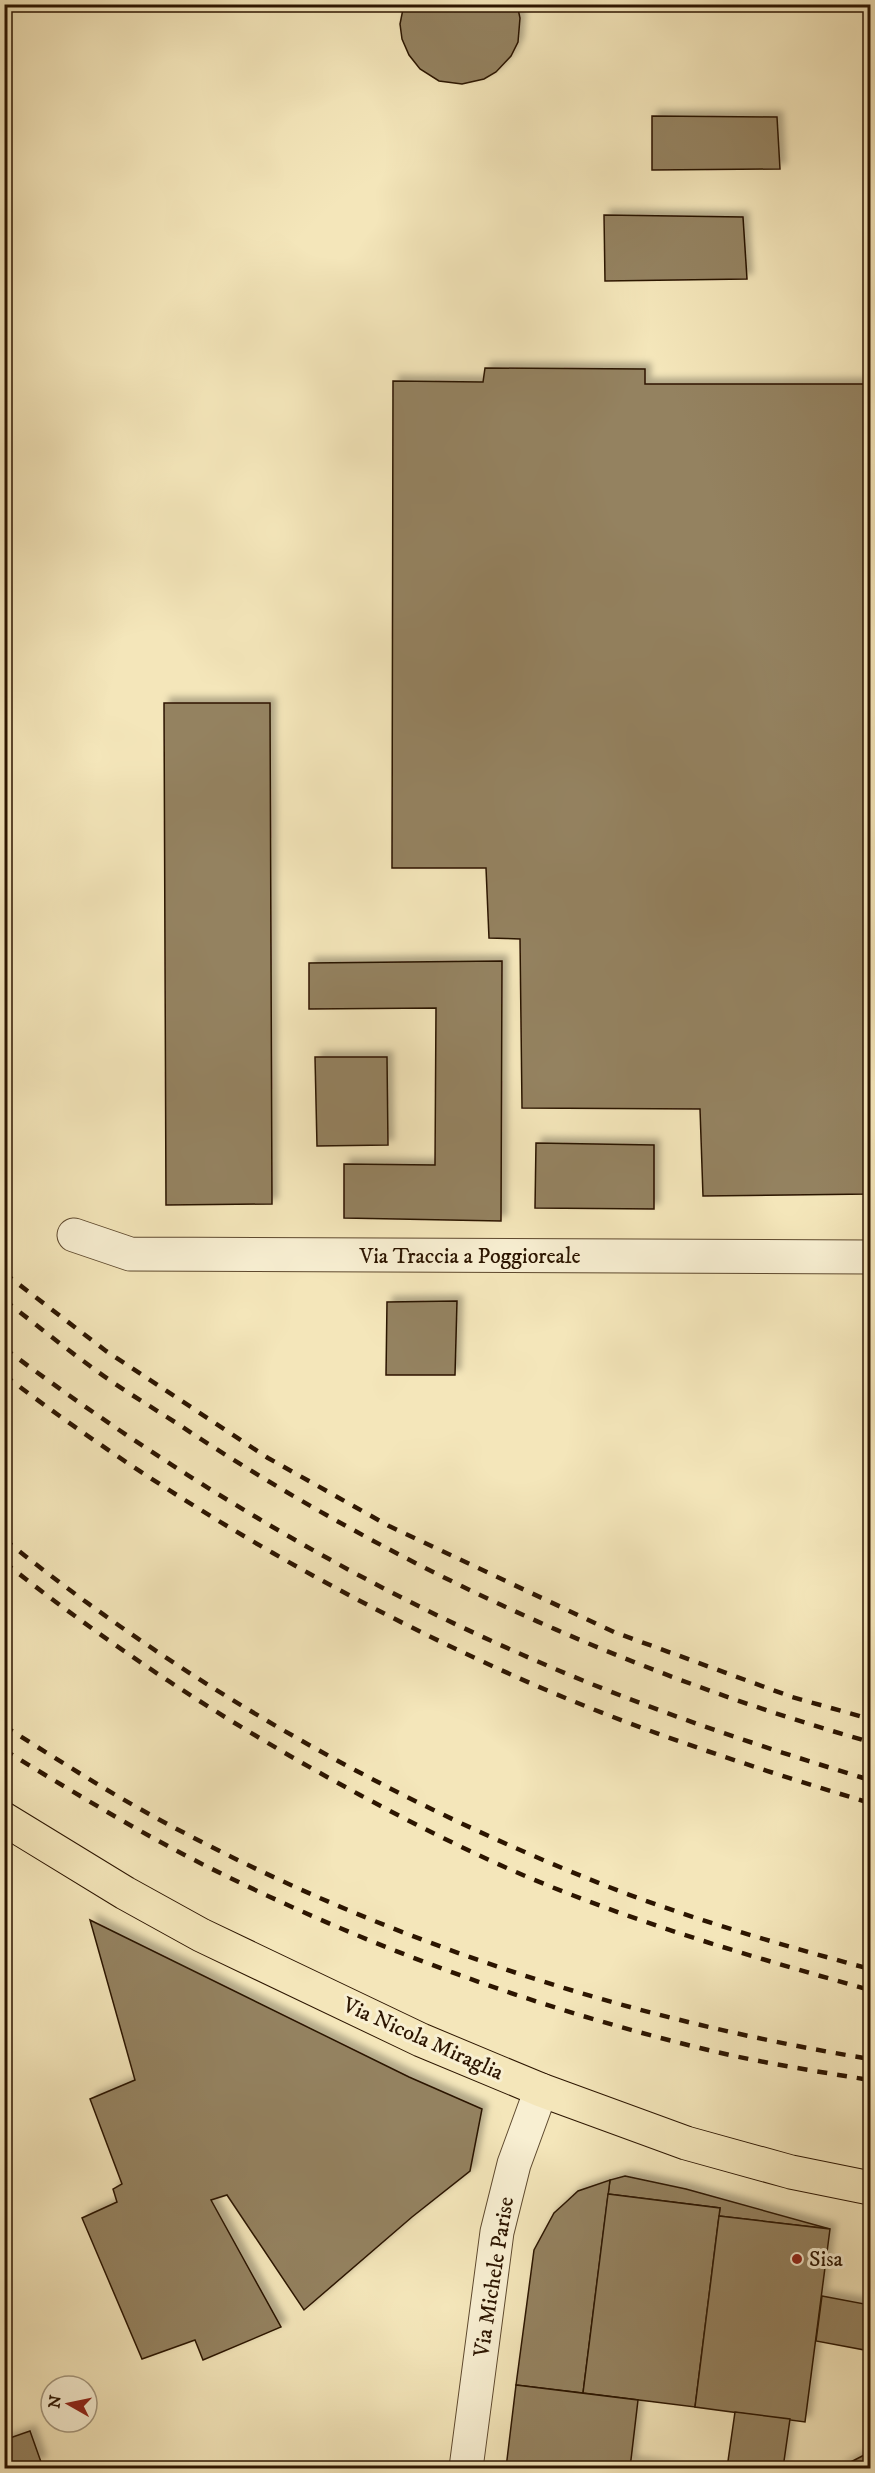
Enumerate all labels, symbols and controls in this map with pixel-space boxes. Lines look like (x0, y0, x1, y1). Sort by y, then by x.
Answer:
street label: Via Traccia a Poggioreale (358, 1243, 581, 1270)
street label: Via Nicola Miraglia (338, 1991, 508, 2087)
street label: Via Michele Parise (468, 2195, 520, 2360)
place label: Sisa (809, 2246, 844, 2273)
marker: Sisa (790, 2252, 804, 2266)
north arrow (39, 2374, 99, 2434)
text: N (44, 2394, 66, 2410)

